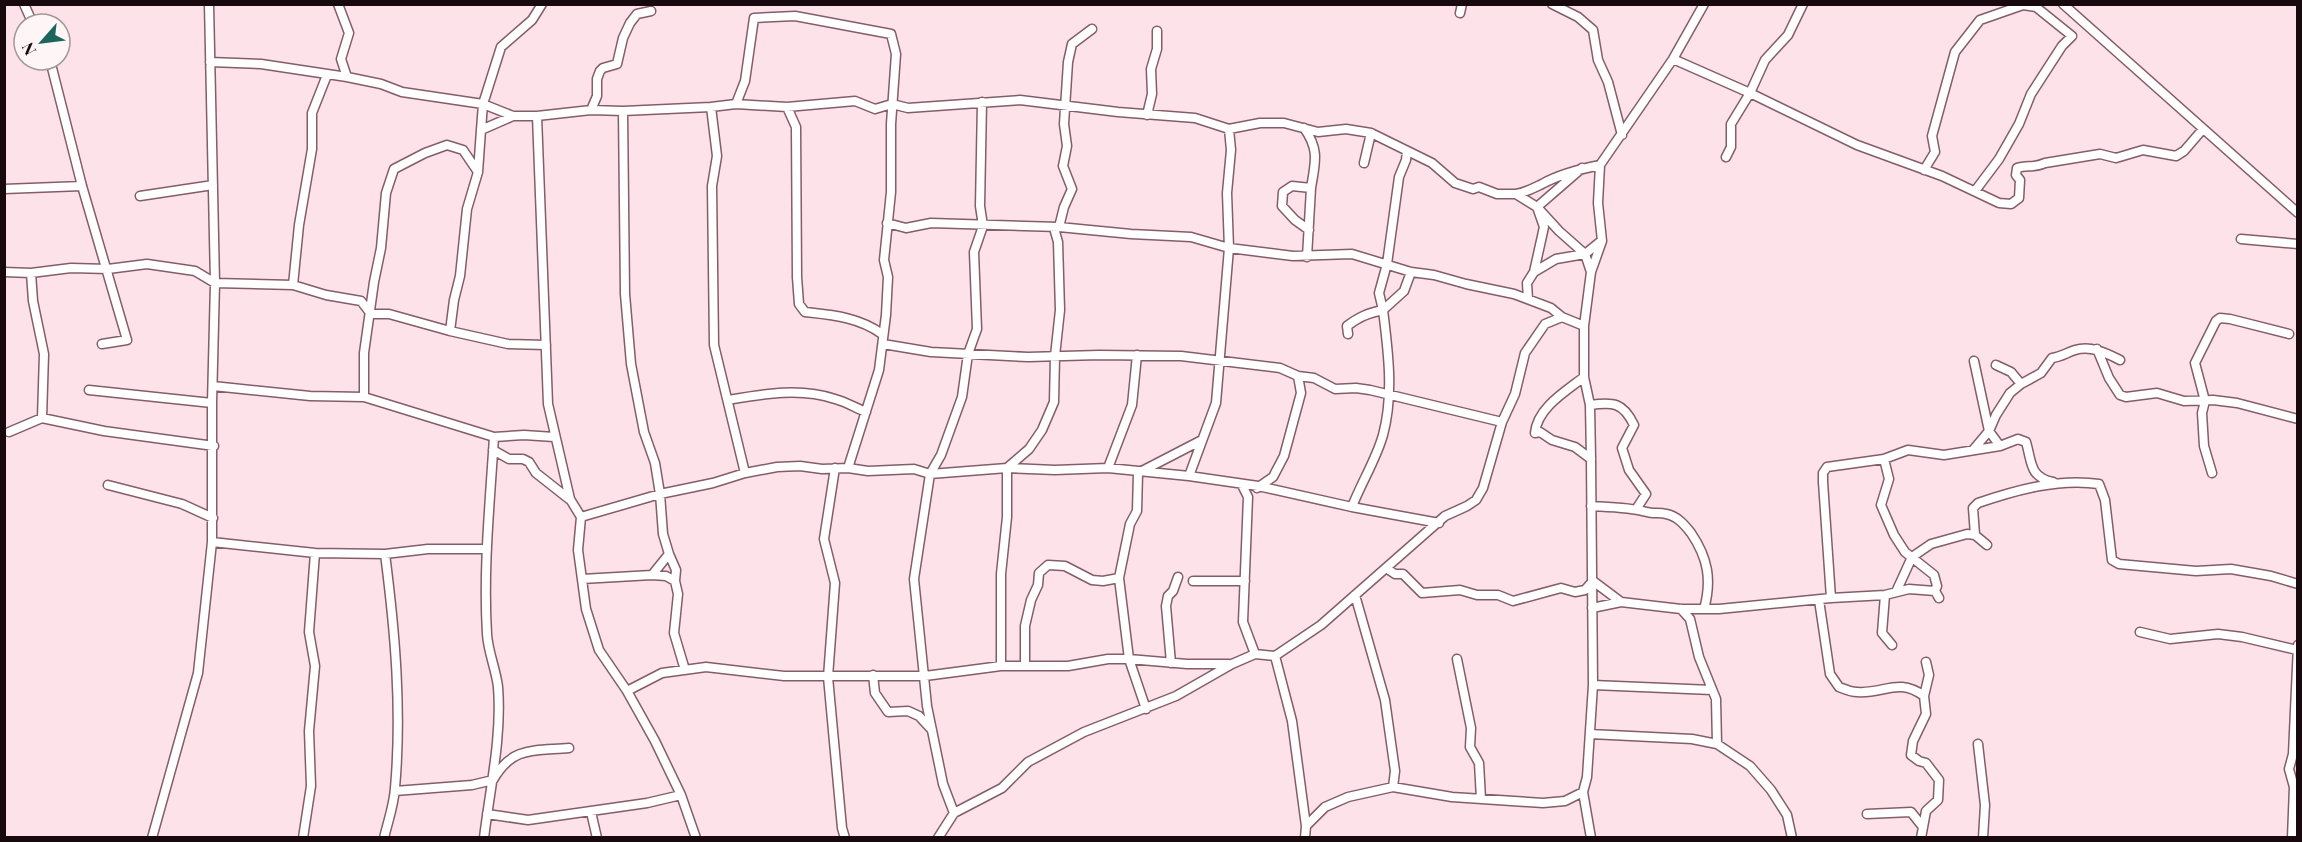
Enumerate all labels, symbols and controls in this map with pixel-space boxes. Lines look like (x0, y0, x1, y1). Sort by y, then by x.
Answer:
north arrow (12, 12, 72, 72)
text: N (16, 39, 40, 59)

